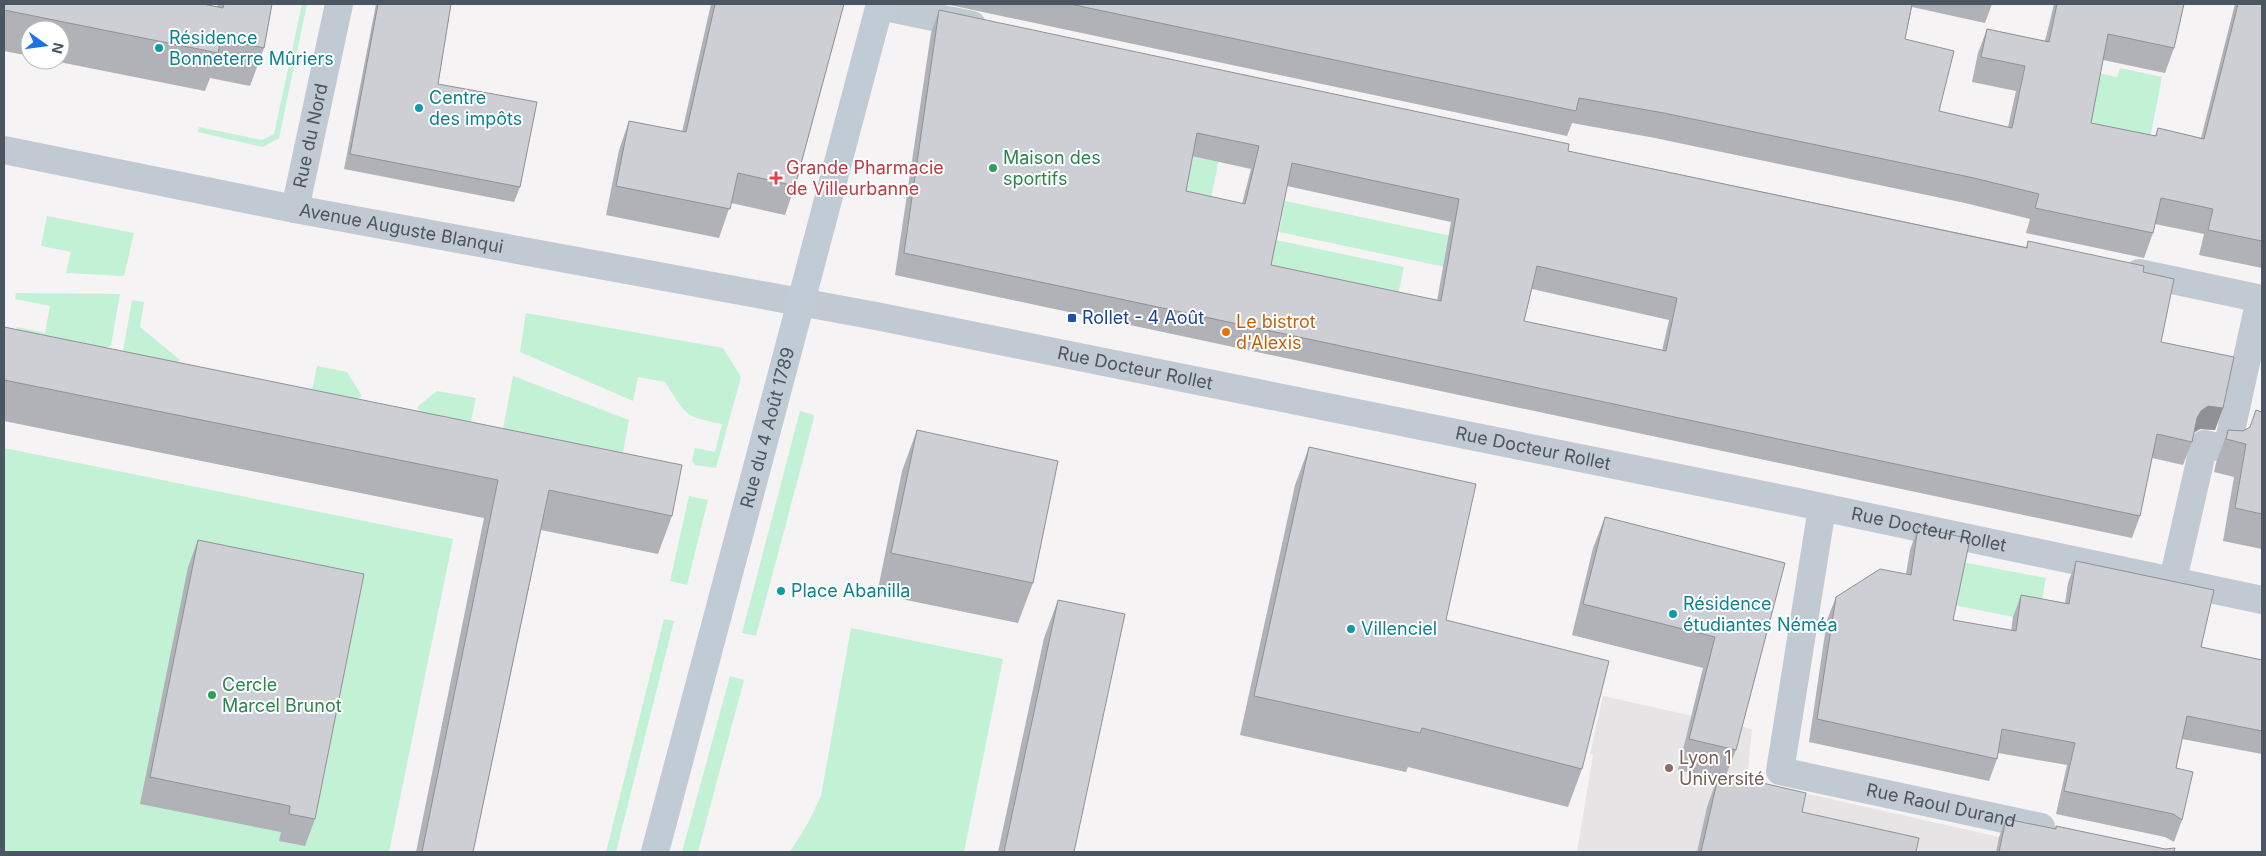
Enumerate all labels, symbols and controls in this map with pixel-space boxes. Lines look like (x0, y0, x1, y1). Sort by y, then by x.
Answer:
north arrow (20, 20, 70, 70)
place label: Résidence Bonneterre Mûriers (169, 27, 334, 69)
text: N (49, 41, 68, 55)
marker: Résidence Bonneterre Mûriers (153, 42, 165, 54)
street label: Rue du Nord (289, 81, 332, 190)
place label: Centre des impôts (429, 87, 522, 129)
marker: Centre des impôts (413, 102, 425, 114)
place label: Maison des sportifs (1003, 147, 1101, 189)
place label: Grande Pharmacie de Villeurbanne (786, 157, 944, 199)
marker: Maison des sportifs (987, 162, 999, 174)
marker: Grande Pharmacie de Villeurbanne (770, 172, 782, 184)
street label: Avenue Auguste Blanqui (298, 199, 505, 257)
place label: Rollet - 4 Août (1082, 307, 1204, 328)
place label: Le bistrot d'Alexis (1236, 311, 1316, 353)
marker: Rollet - 4 Août (1066, 312, 1078, 324)
marker: Le bistrot d'Alexis (1220, 326, 1232, 338)
street label: Rue Docteur Rollet (1056, 342, 1215, 394)
street label: Rue du 4 Août 1789 (736, 345, 798, 510)
street label: Rue Docteur Rollet (1454, 422, 1613, 474)
street label: Rue Docteur Rollet (1850, 503, 2008, 556)
place label: Place Abanilla (791, 580, 910, 601)
marker: Place Abanilla (775, 585, 787, 597)
place label: Résidence étudiantes Néméa (1683, 593, 1838, 635)
marker: Résidence étudiantes Néméa (1667, 608, 1679, 620)
place label: Villenciel (1361, 618, 1437, 639)
marker: Villenciel (1345, 623, 1357, 635)
place label: Cercle Marcel Brunot (222, 674, 342, 716)
marker: Cercle Marcel Brunot (206, 689, 218, 701)
place label: Lyon 1 Université (1679, 747, 1765, 789)
marker: Lyon 1 Université (1663, 762, 1675, 774)
street label: Rue Raoul Durand (1864, 779, 2018, 831)

